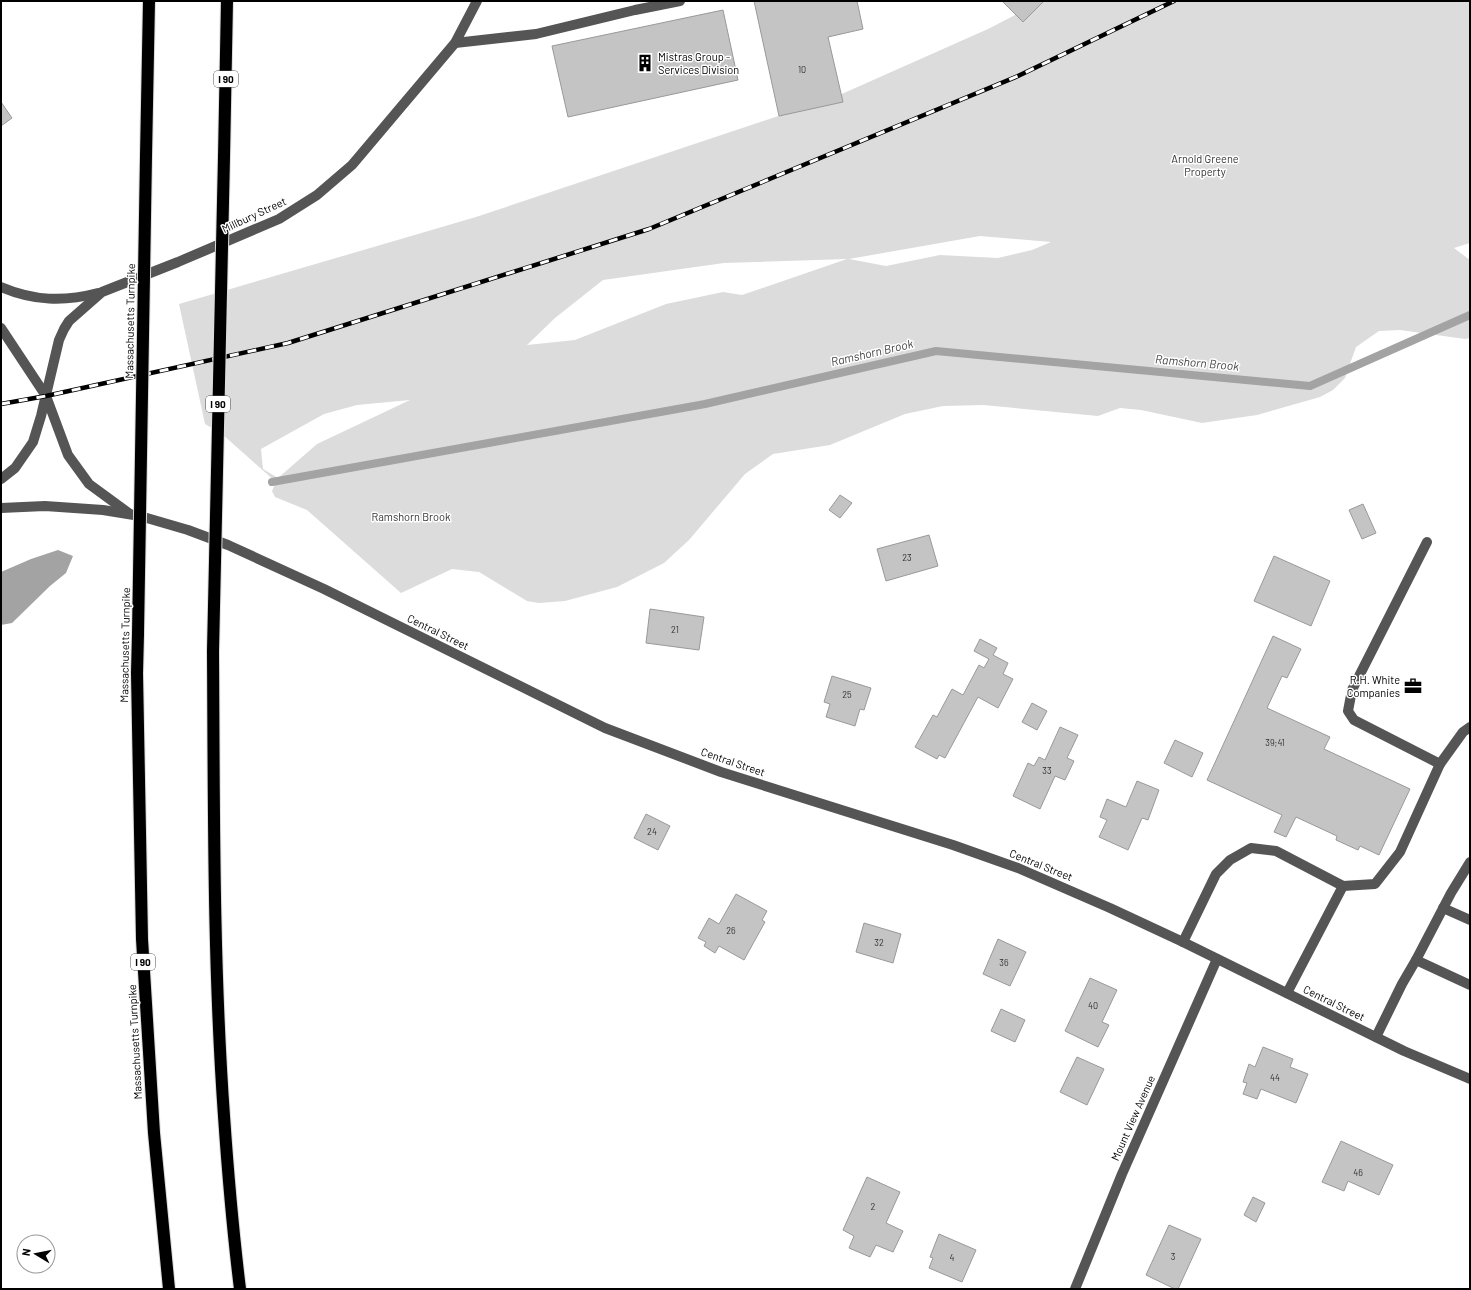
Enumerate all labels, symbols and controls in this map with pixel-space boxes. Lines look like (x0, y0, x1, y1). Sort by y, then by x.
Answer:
place label: Mistras Group - Services Division (658, 50, 739, 76)
building icon: Mistras Group - Services Division (635, 53, 655, 73)
house number: 10 (798, 64, 806, 75)
road number: I 90 (214, 71, 238, 87)
park label: Arnold Greene Property (1171, 152, 1239, 178)
street label: Millbury Street (220, 194, 288, 235)
street label: Massachusetts Turnpike (122, 263, 137, 379)
water label: Ramshorn Brook (829, 336, 914, 368)
water label: Ramshorn Brook (1155, 351, 1240, 373)
road number: I 90 (206, 396, 230, 412)
park label: Ramshorn Brook (371, 510, 451, 523)
house number: 23 (902, 552, 912, 563)
street label: Massachusetts Turnpike (117, 587, 132, 703)
street label: Central Street (405, 611, 471, 652)
house number: 21 (671, 624, 679, 635)
place label: R.H. White Companies (1347, 673, 1400, 699)
office icon: R.H. White Companies (1403, 676, 1423, 696)
house number: 25 (842, 689, 852, 700)
house number: 39;41 (1265, 737, 1285, 748)
street label: Central Street (699, 745, 767, 779)
house number: 33 (1042, 765, 1052, 776)
house number: 24 (647, 826, 657, 837)
street label: Central Street (1008, 846, 1075, 883)
house number: 26 (726, 925, 736, 936)
house number: 32 (874, 937, 884, 948)
road number: I 90 (131, 954, 155, 970)
house number: 36 (999, 957, 1009, 968)
street label: Central Street (1301, 982, 1367, 1023)
street label: Massachusetts Turnpike (125, 984, 144, 1100)
house number: 40 (1088, 1000, 1098, 1011)
house number: 44 (1270, 1072, 1280, 1083)
street label: Mount View Avenue (1108, 1073, 1157, 1162)
house number: 46 (1353, 1167, 1363, 1178)
house number: 2 (871, 1201, 876, 1212)
north arrow (16, 1234, 56, 1274)
text: N (19, 1247, 33, 1257)
house number: 3 (1171, 1251, 1176, 1262)
house number: 4 (950, 1252, 955, 1263)

